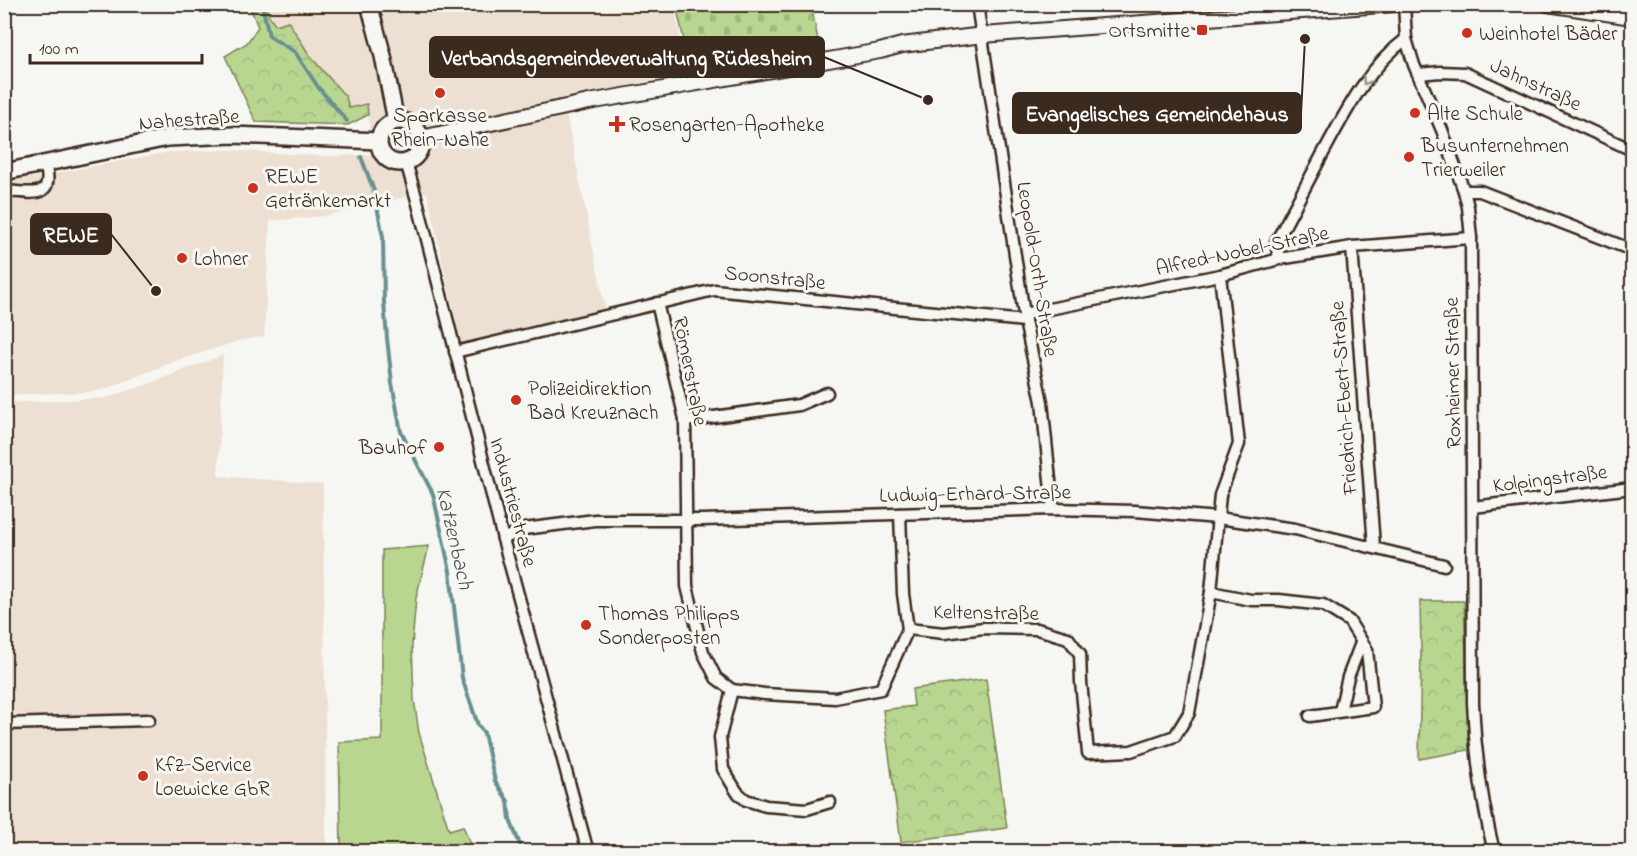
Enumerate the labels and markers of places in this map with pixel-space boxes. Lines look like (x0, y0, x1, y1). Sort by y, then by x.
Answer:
place label: Ortsmitte (1108, 17, 1191, 47)
place label: Weinhotel Bäder (1479, 20, 1618, 50)
marker: Ortsmitte (1195, 23, 1209, 37)
marker: Weinhotel Bäder (1460, 26, 1474, 40)
callout: Verbandsgemeindeverwaltung Rüdesheim (430, 37, 824, 77)
marker: Sparkasse Rhein-Nahe (433, 86, 447, 100)
callout: Evangelisches Gemeindehaus (1013, 93, 1301, 133)
place label: Alte Schule (1427, 100, 1523, 130)
place label: Sparkasse Rhein-Nahe (391, 102, 490, 156)
marker: Alte Schule (1408, 106, 1422, 120)
place label: Rosengarten-Apotheke (629, 111, 825, 143)
marker: Rosengarten-Apotheke (610, 117, 624, 131)
place label: Busunternehmen Trierweiler (1420, 132, 1569, 186)
marker: Busunternehmen Trierweiler (1402, 150, 1416, 164)
place label: REWE Getränkemarkt (265, 163, 391, 217)
marker: REWE Getränkemarkt (246, 181, 260, 195)
callout: REWE (31, 214, 111, 254)
place label: Lohner (194, 245, 249, 275)
marker: Lohner (175, 251, 189, 265)
place label: Polizeidirektion Bad Kreuznach (527, 375, 658, 429)
marker: Polizeidirektion Bad Kreuznach (509, 393, 523, 407)
place label: Bauhof (358, 434, 427, 464)
marker: Bauhof (432, 440, 446, 454)
place label: Thomas Philipps Sonderposten (598, 600, 740, 654)
marker: Thomas Philipps Sonderposten (579, 618, 593, 632)
place label: Kfz-Service Loewicke GbR (155, 751, 270, 805)
marker: Kfz-Service Loewicke GbR (136, 769, 150, 783)

